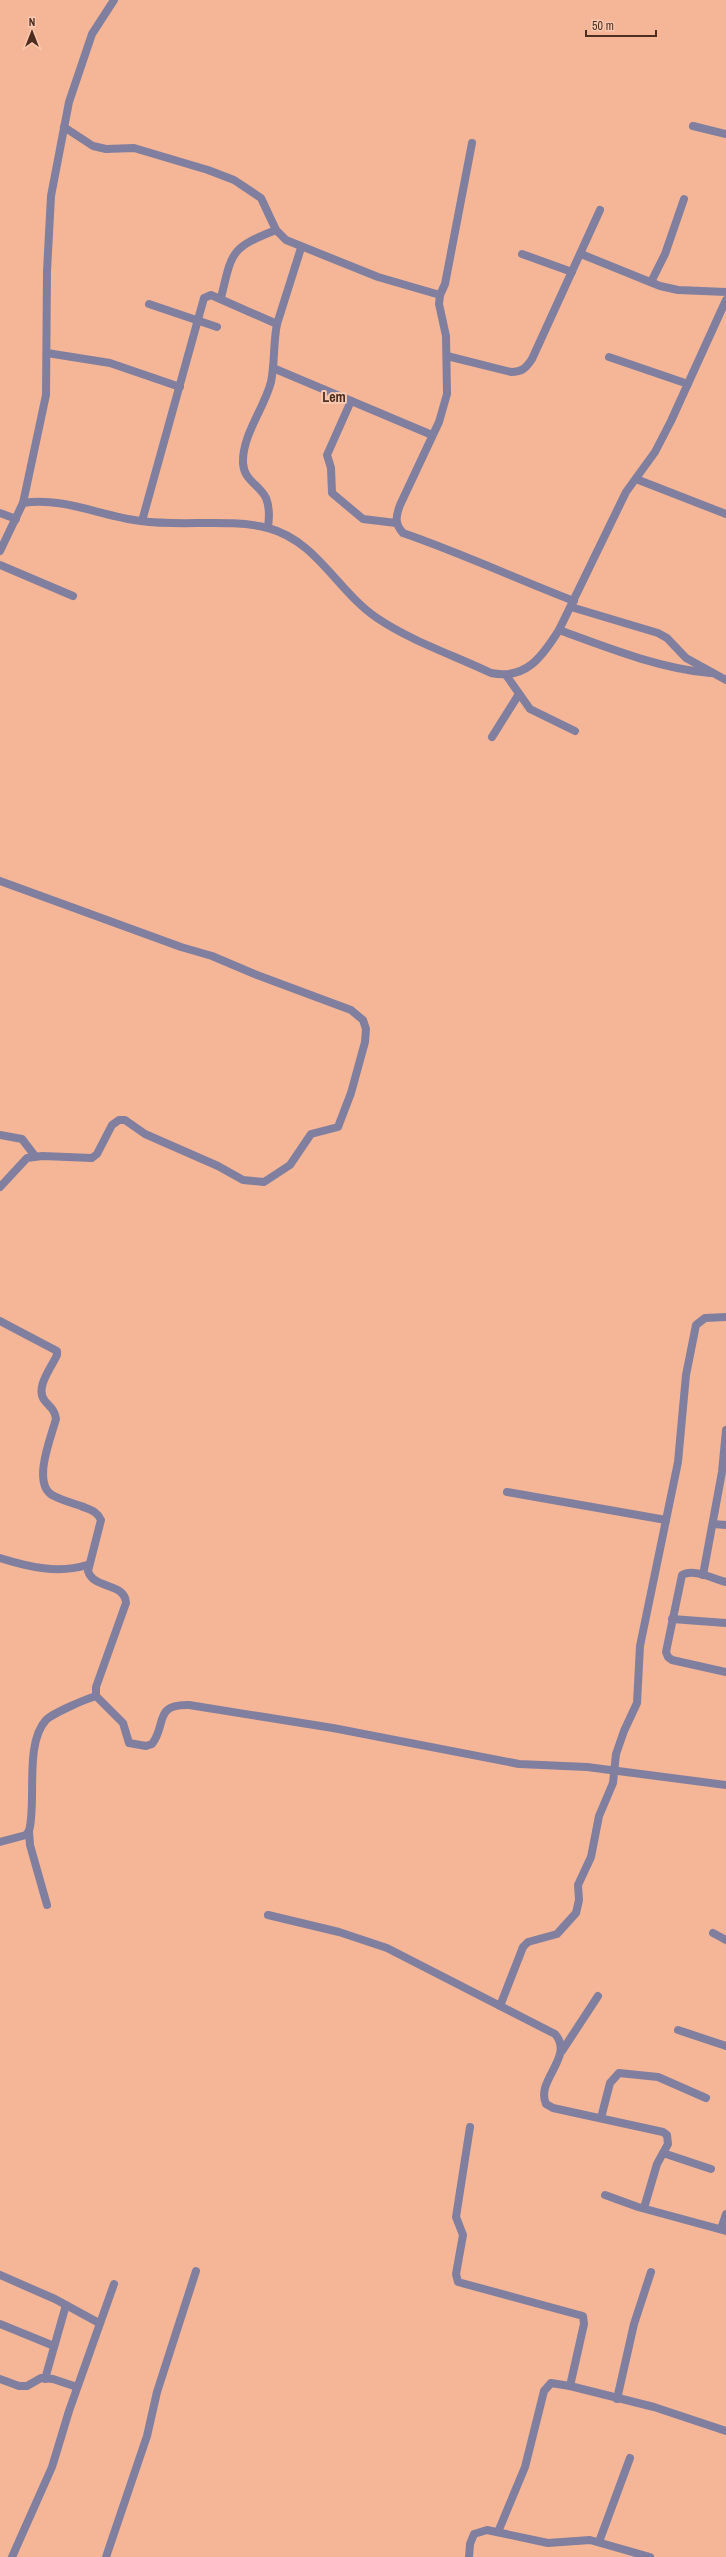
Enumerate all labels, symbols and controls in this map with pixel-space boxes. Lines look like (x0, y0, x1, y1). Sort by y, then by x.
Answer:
north arrow (12, 12, 52, 52)
scale bar (586, 12, 656, 38)
text: N (29, 15, 35, 29)
text: 50 m (592, 18, 614, 34)
district label: Lem (322, 388, 346, 406)

